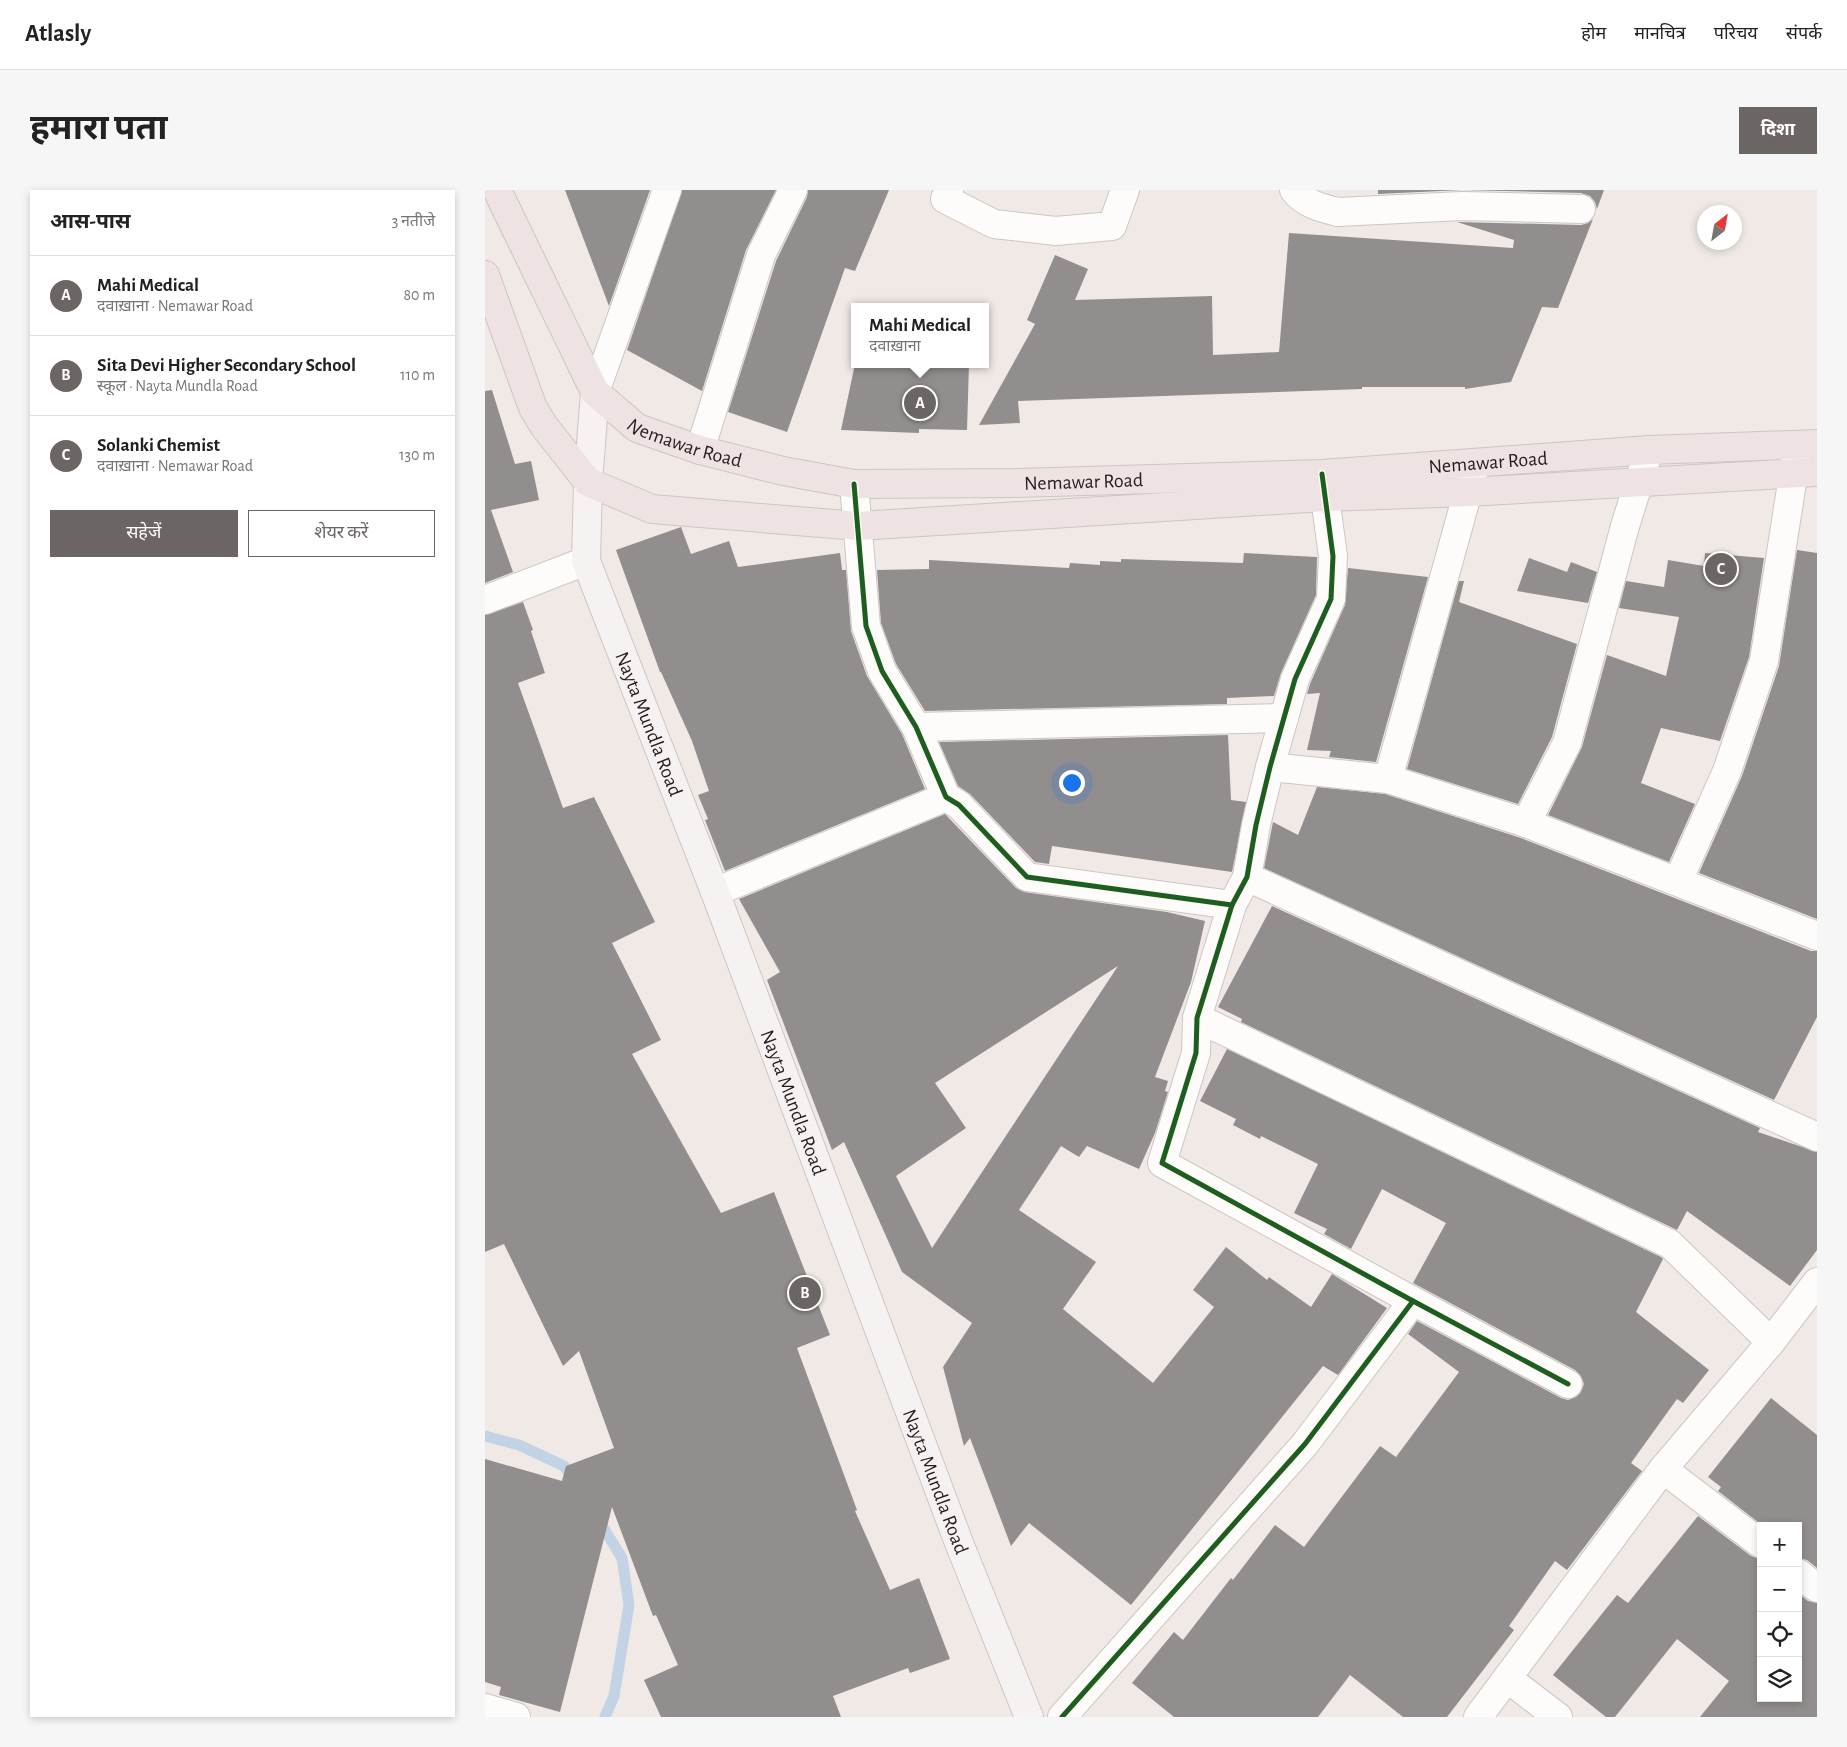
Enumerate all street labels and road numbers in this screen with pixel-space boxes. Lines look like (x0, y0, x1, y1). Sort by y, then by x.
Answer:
street label: Nemawar Road (623, 415, 744, 471)
street label: Nemawar Road (1428, 448, 1548, 477)
street label: Nemawar Road (1024, 470, 1144, 494)
street label: Nayta Mundla Road (611, 649, 686, 799)
street label: Nayta Mundla Road (757, 1027, 829, 1178)
street label: Nayta Mundla Road (899, 1407, 971, 1557)

